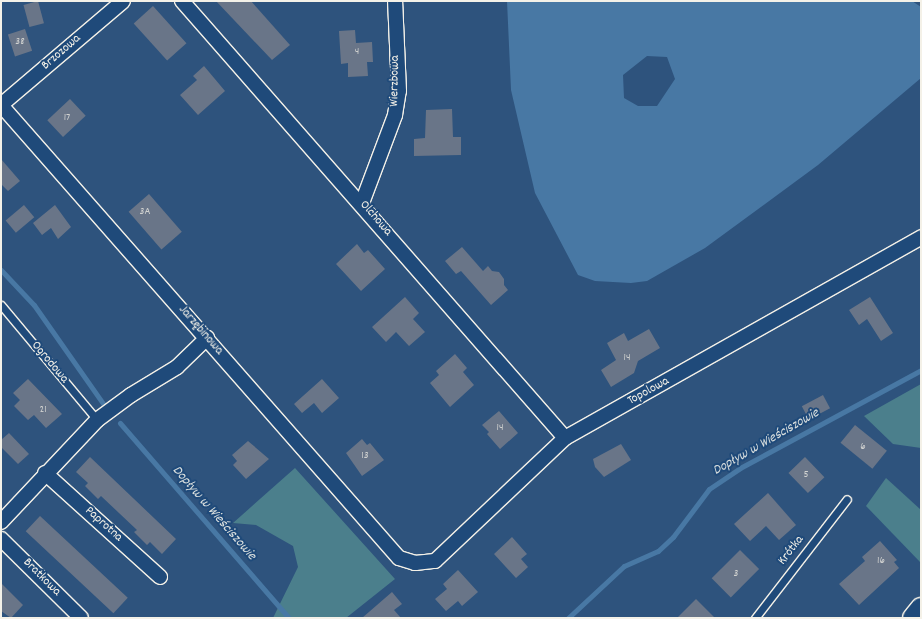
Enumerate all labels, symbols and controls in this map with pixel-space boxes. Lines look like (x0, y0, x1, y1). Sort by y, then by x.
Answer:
street label: Brzozowa (39, 32, 85, 74)
house number: 38 (15, 35, 25, 49)
house number: 4 (355, 45, 359, 59)
street label: Wierzbowa (388, 55, 404, 107)
house number: 17 (64, 111, 70, 125)
street label: Olchowa (355, 198, 395, 240)
house number: 3A (140, 205, 150, 219)
street label: Jarzębinowa (174, 303, 226, 359)
street label: Ogrodowa (27, 339, 71, 387)
house number: 14 (624, 351, 630, 365)
street label: Topolowa (626, 374, 672, 410)
house number: 21 (39, 403, 47, 417)
water label: Dopływ w Wieściszowie (710, 405, 822, 479)
house number: 14 (497, 421, 503, 435)
house number: 6 (860, 440, 866, 454)
house number: 13 (361, 449, 369, 463)
water label: Dopływ w Wieściszowie (168, 462, 260, 564)
house number: 5 (803, 468, 809, 482)
street label: Paprotna (81, 504, 125, 546)
street label: Krótka (776, 533, 808, 569)
house number: 16 (877, 554, 885, 568)
street label: Bratkowa (19, 556, 63, 600)
house number: 3 (734, 567, 738, 581)

